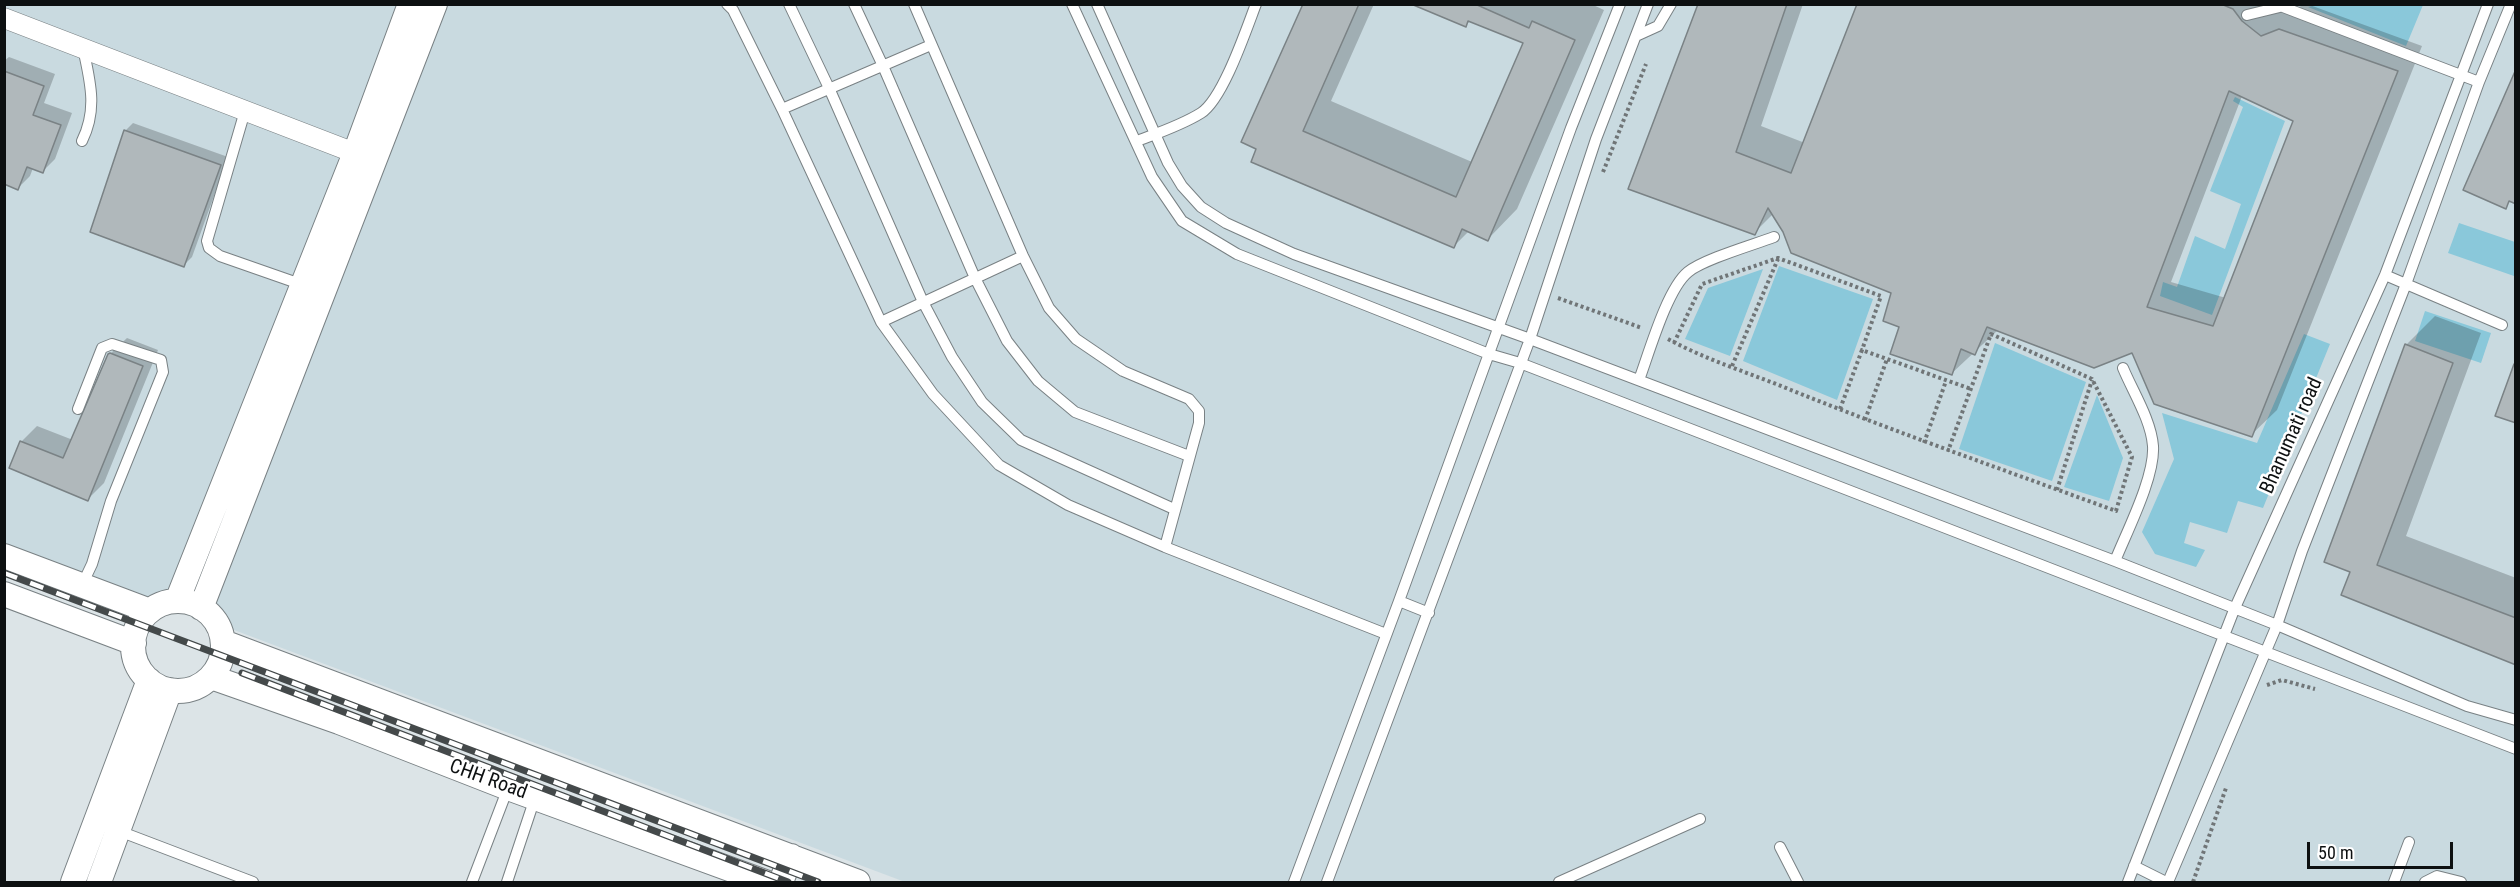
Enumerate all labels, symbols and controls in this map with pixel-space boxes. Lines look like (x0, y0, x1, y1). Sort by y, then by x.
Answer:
street label: Bhanumati road (2256, 374, 2328, 498)
street label: CHH Road (446, 755, 530, 805)
scale bar (2310, 830, 2456, 868)
text: 50 m (2318, 842, 2353, 863)

